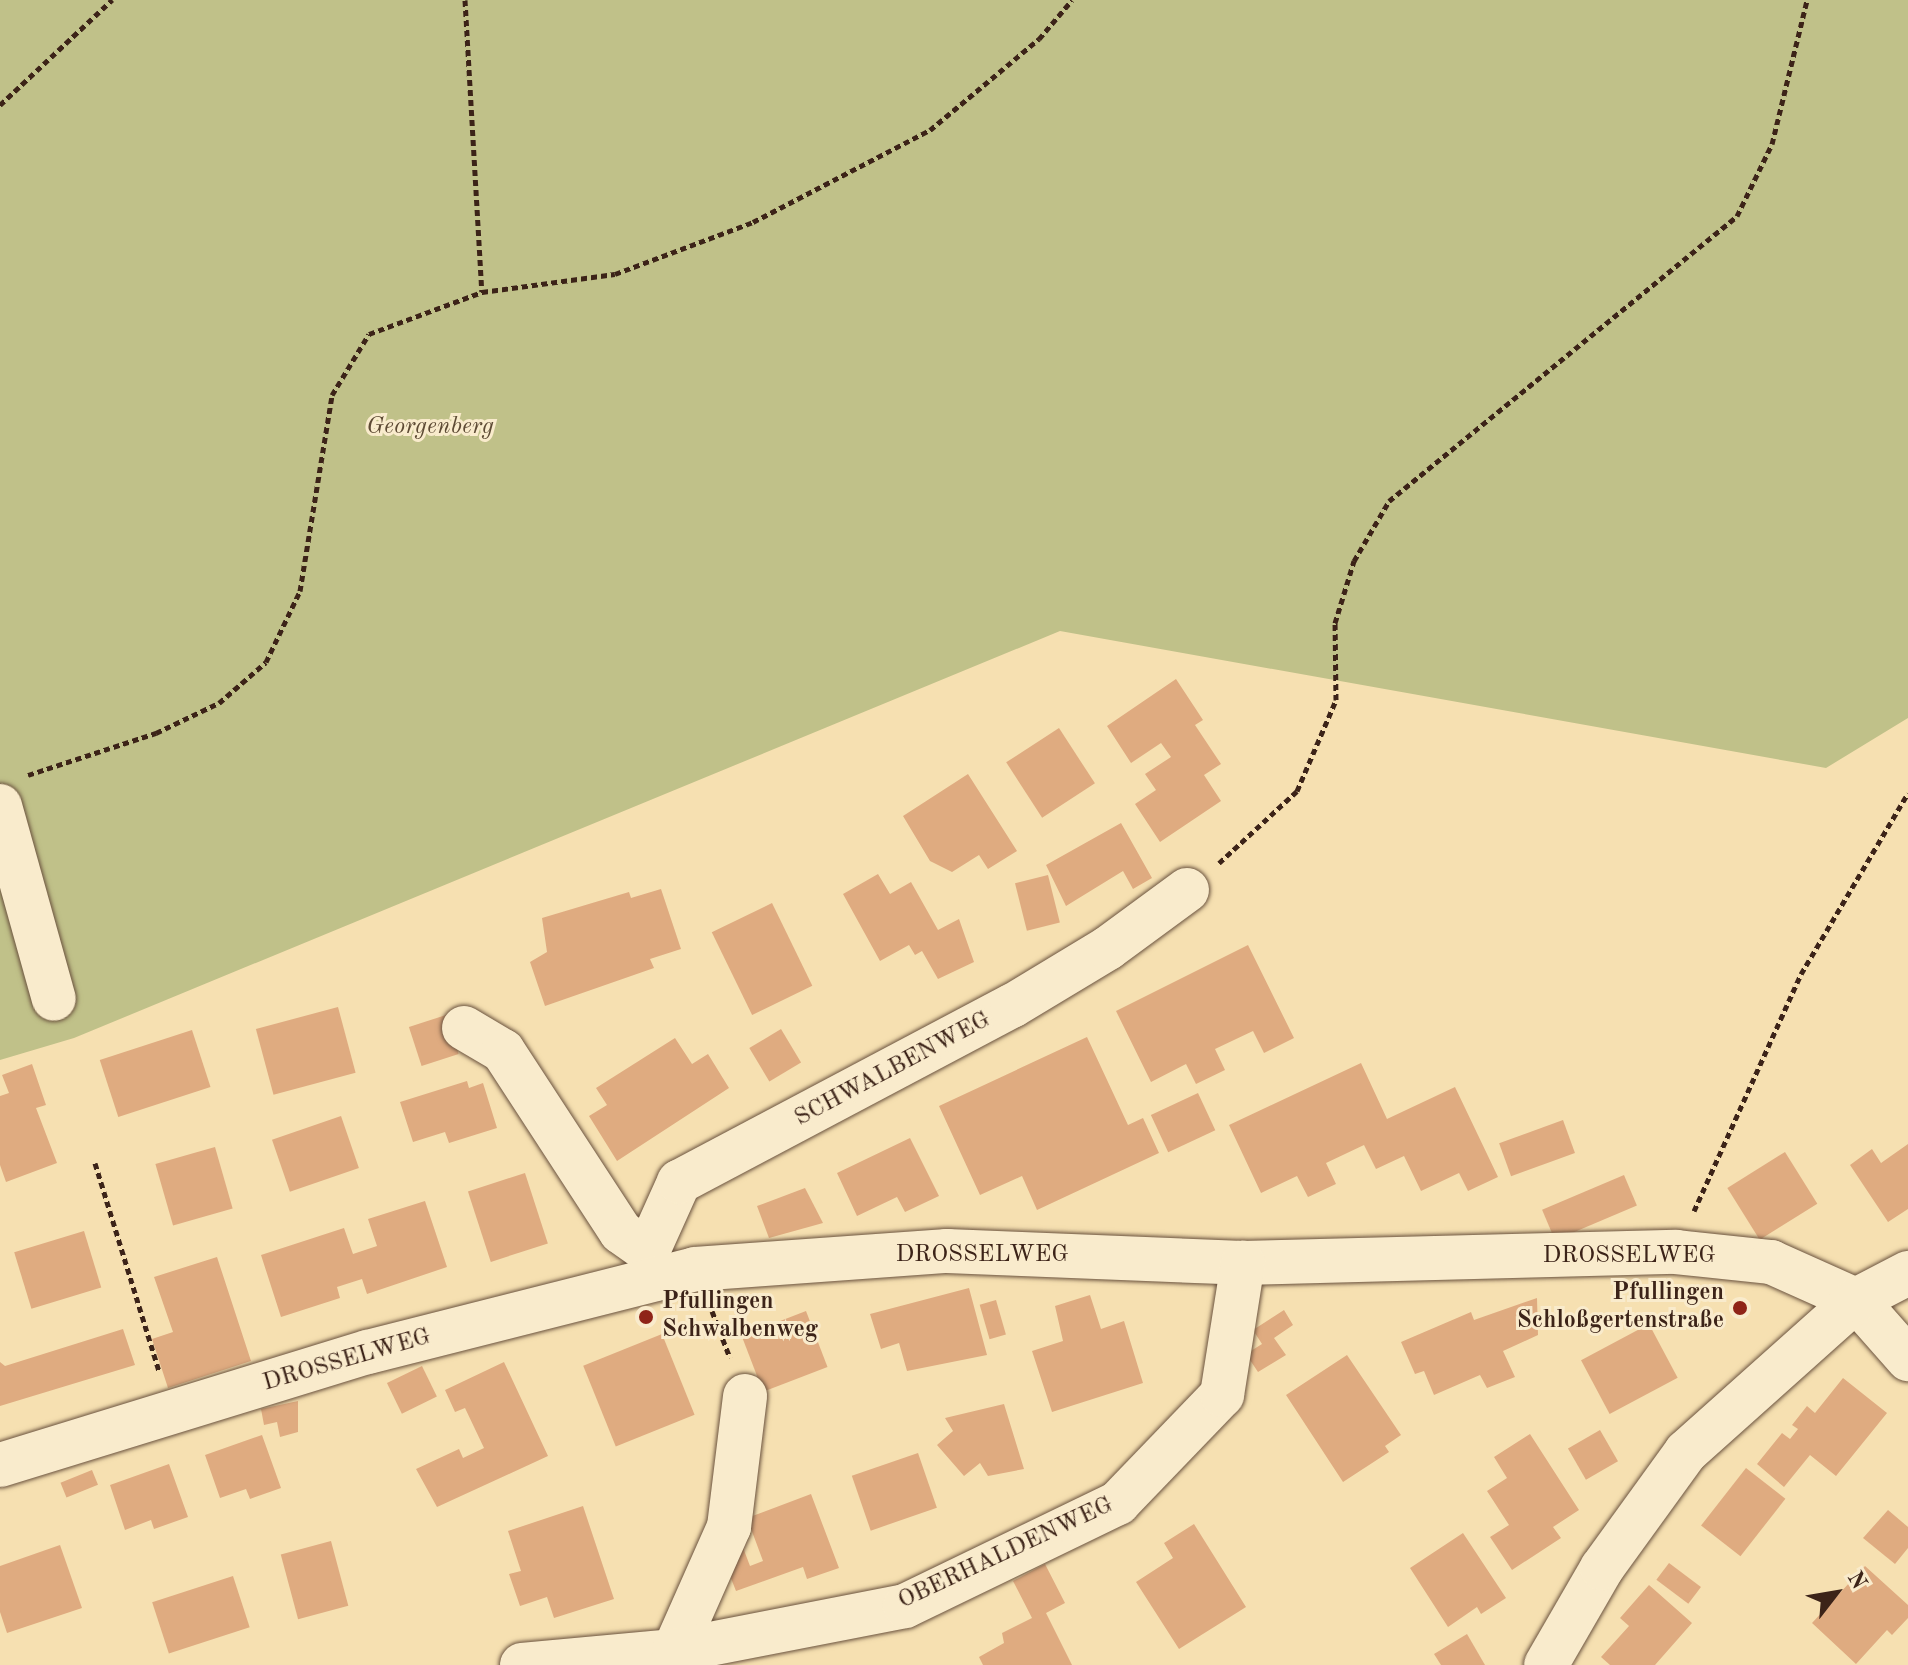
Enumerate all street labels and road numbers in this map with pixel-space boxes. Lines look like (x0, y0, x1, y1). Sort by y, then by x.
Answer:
street label: SCHWALBENWEG (790, 1006, 996, 1134)
street label: DROSSELWEG (895, 1242, 1069, 1270)
street label: DROSSELWEG (1542, 1243, 1716, 1271)
street label: DROSSELWEG (260, 1323, 434, 1399)
street label: OBERHALDENWEG (894, 1492, 1118, 1616)

